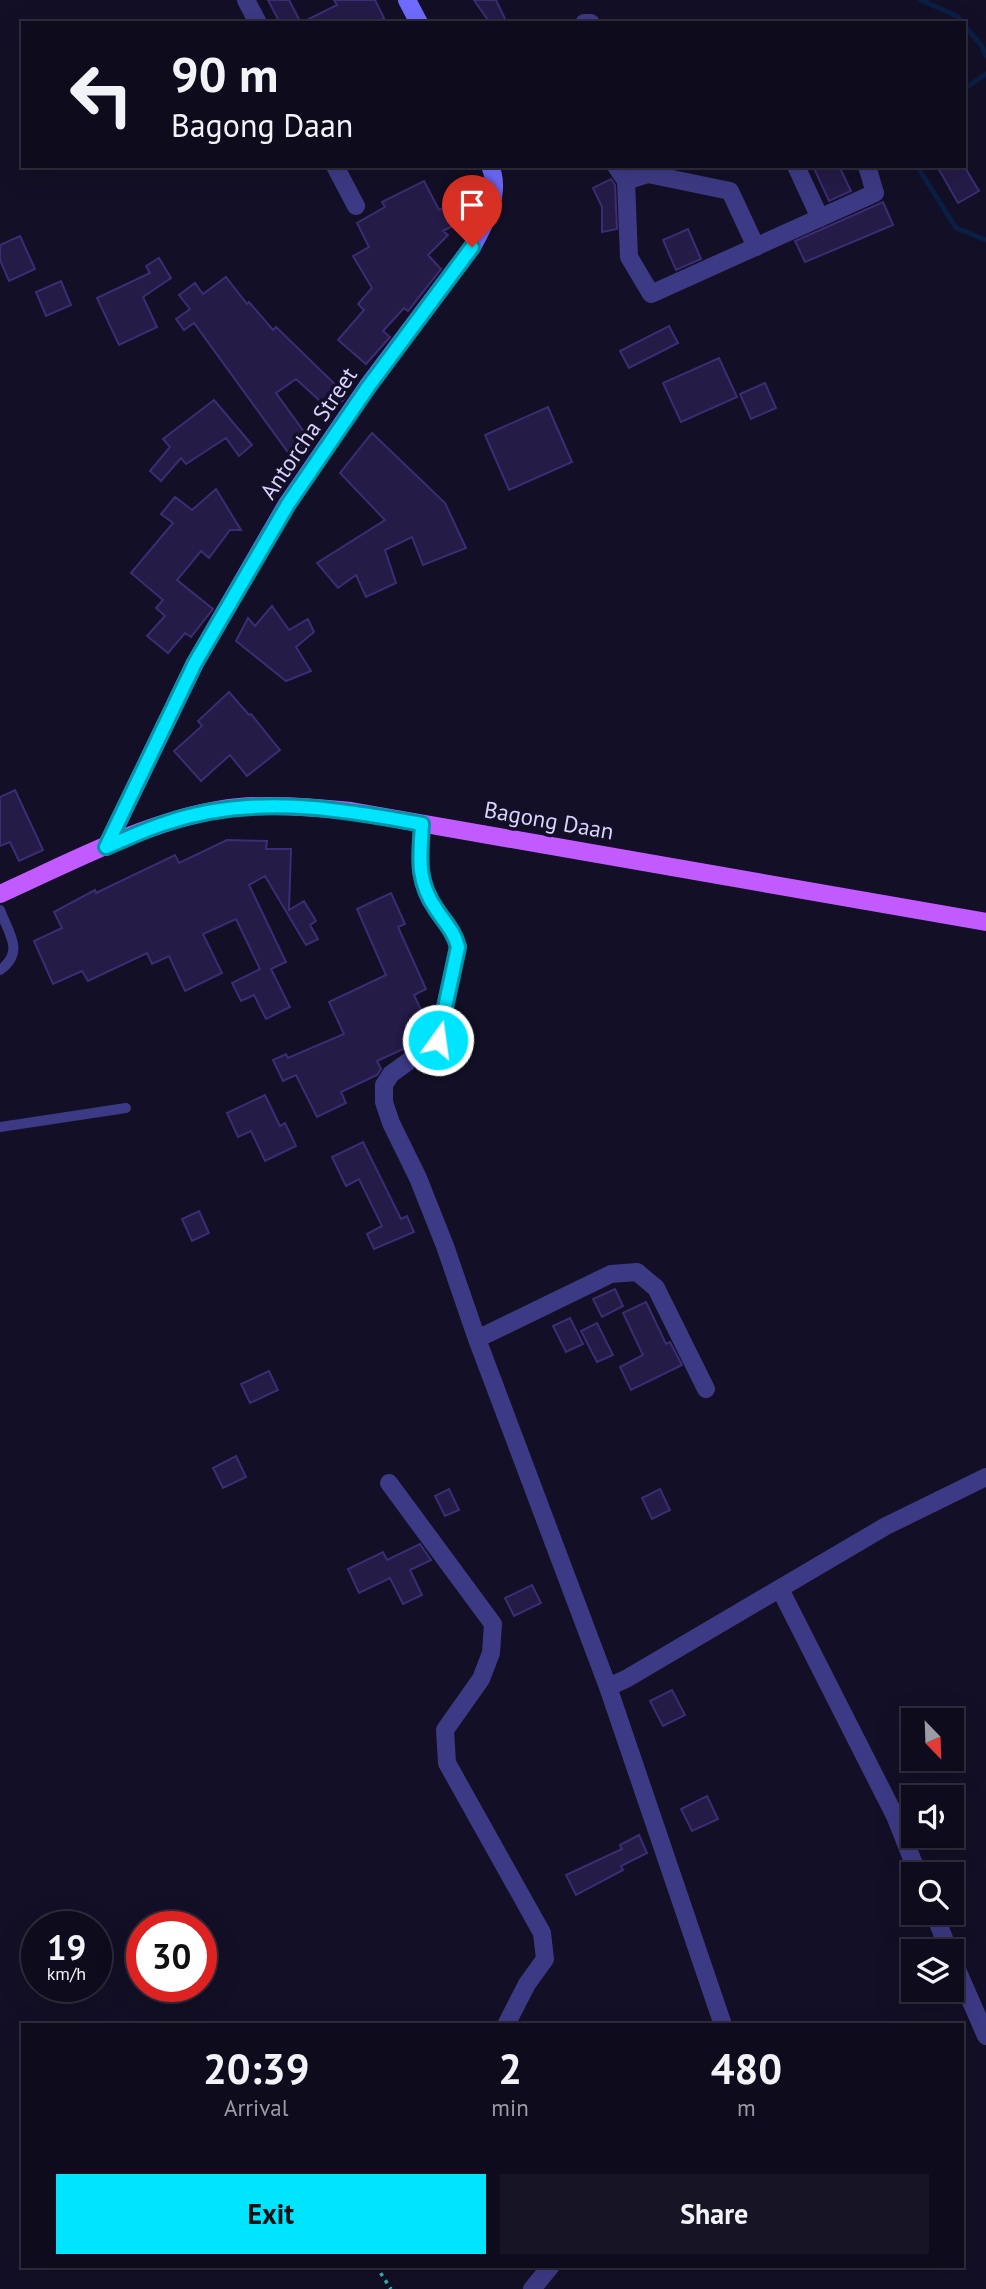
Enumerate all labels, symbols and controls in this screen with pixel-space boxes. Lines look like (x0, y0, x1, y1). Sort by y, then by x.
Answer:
text: 90 m (171, 42, 278, 106)
icon: left (56, 49, 147, 140)
text: Bagong Daan (171, 104, 353, 146)
pin (442, 175, 502, 247)
icon: arrive (453, 186, 491, 224)
street label: Antorcha Street (253, 361, 363, 505)
street label: Bagong Daan (482, 794, 616, 846)
position arrow (401, 1003, 475, 1077)
north arrow (901, 1708, 964, 1771)
map controls (901, 1708, 964, 2002)
button: sound (901, 1785, 964, 1848)
button: search (901, 1862, 964, 1925)
speed limit sign: 30 (126, 1911, 217, 2002)
text: 19 (47, 1924, 86, 1970)
button: layers (901, 1939, 964, 2002)
text: km/h (47, 1962, 86, 1985)
text: 20:39 (203, 2041, 309, 2096)
text: 2 (498, 2041, 522, 2096)
text: 480 (711, 2041, 782, 2096)
text: Arrival (224, 2093, 288, 2122)
text: min (491, 2093, 529, 2122)
text: m (737, 2093, 756, 2122)
button: Exit (56, 2174, 486, 2254)
button: Share (500, 2174, 929, 2254)

